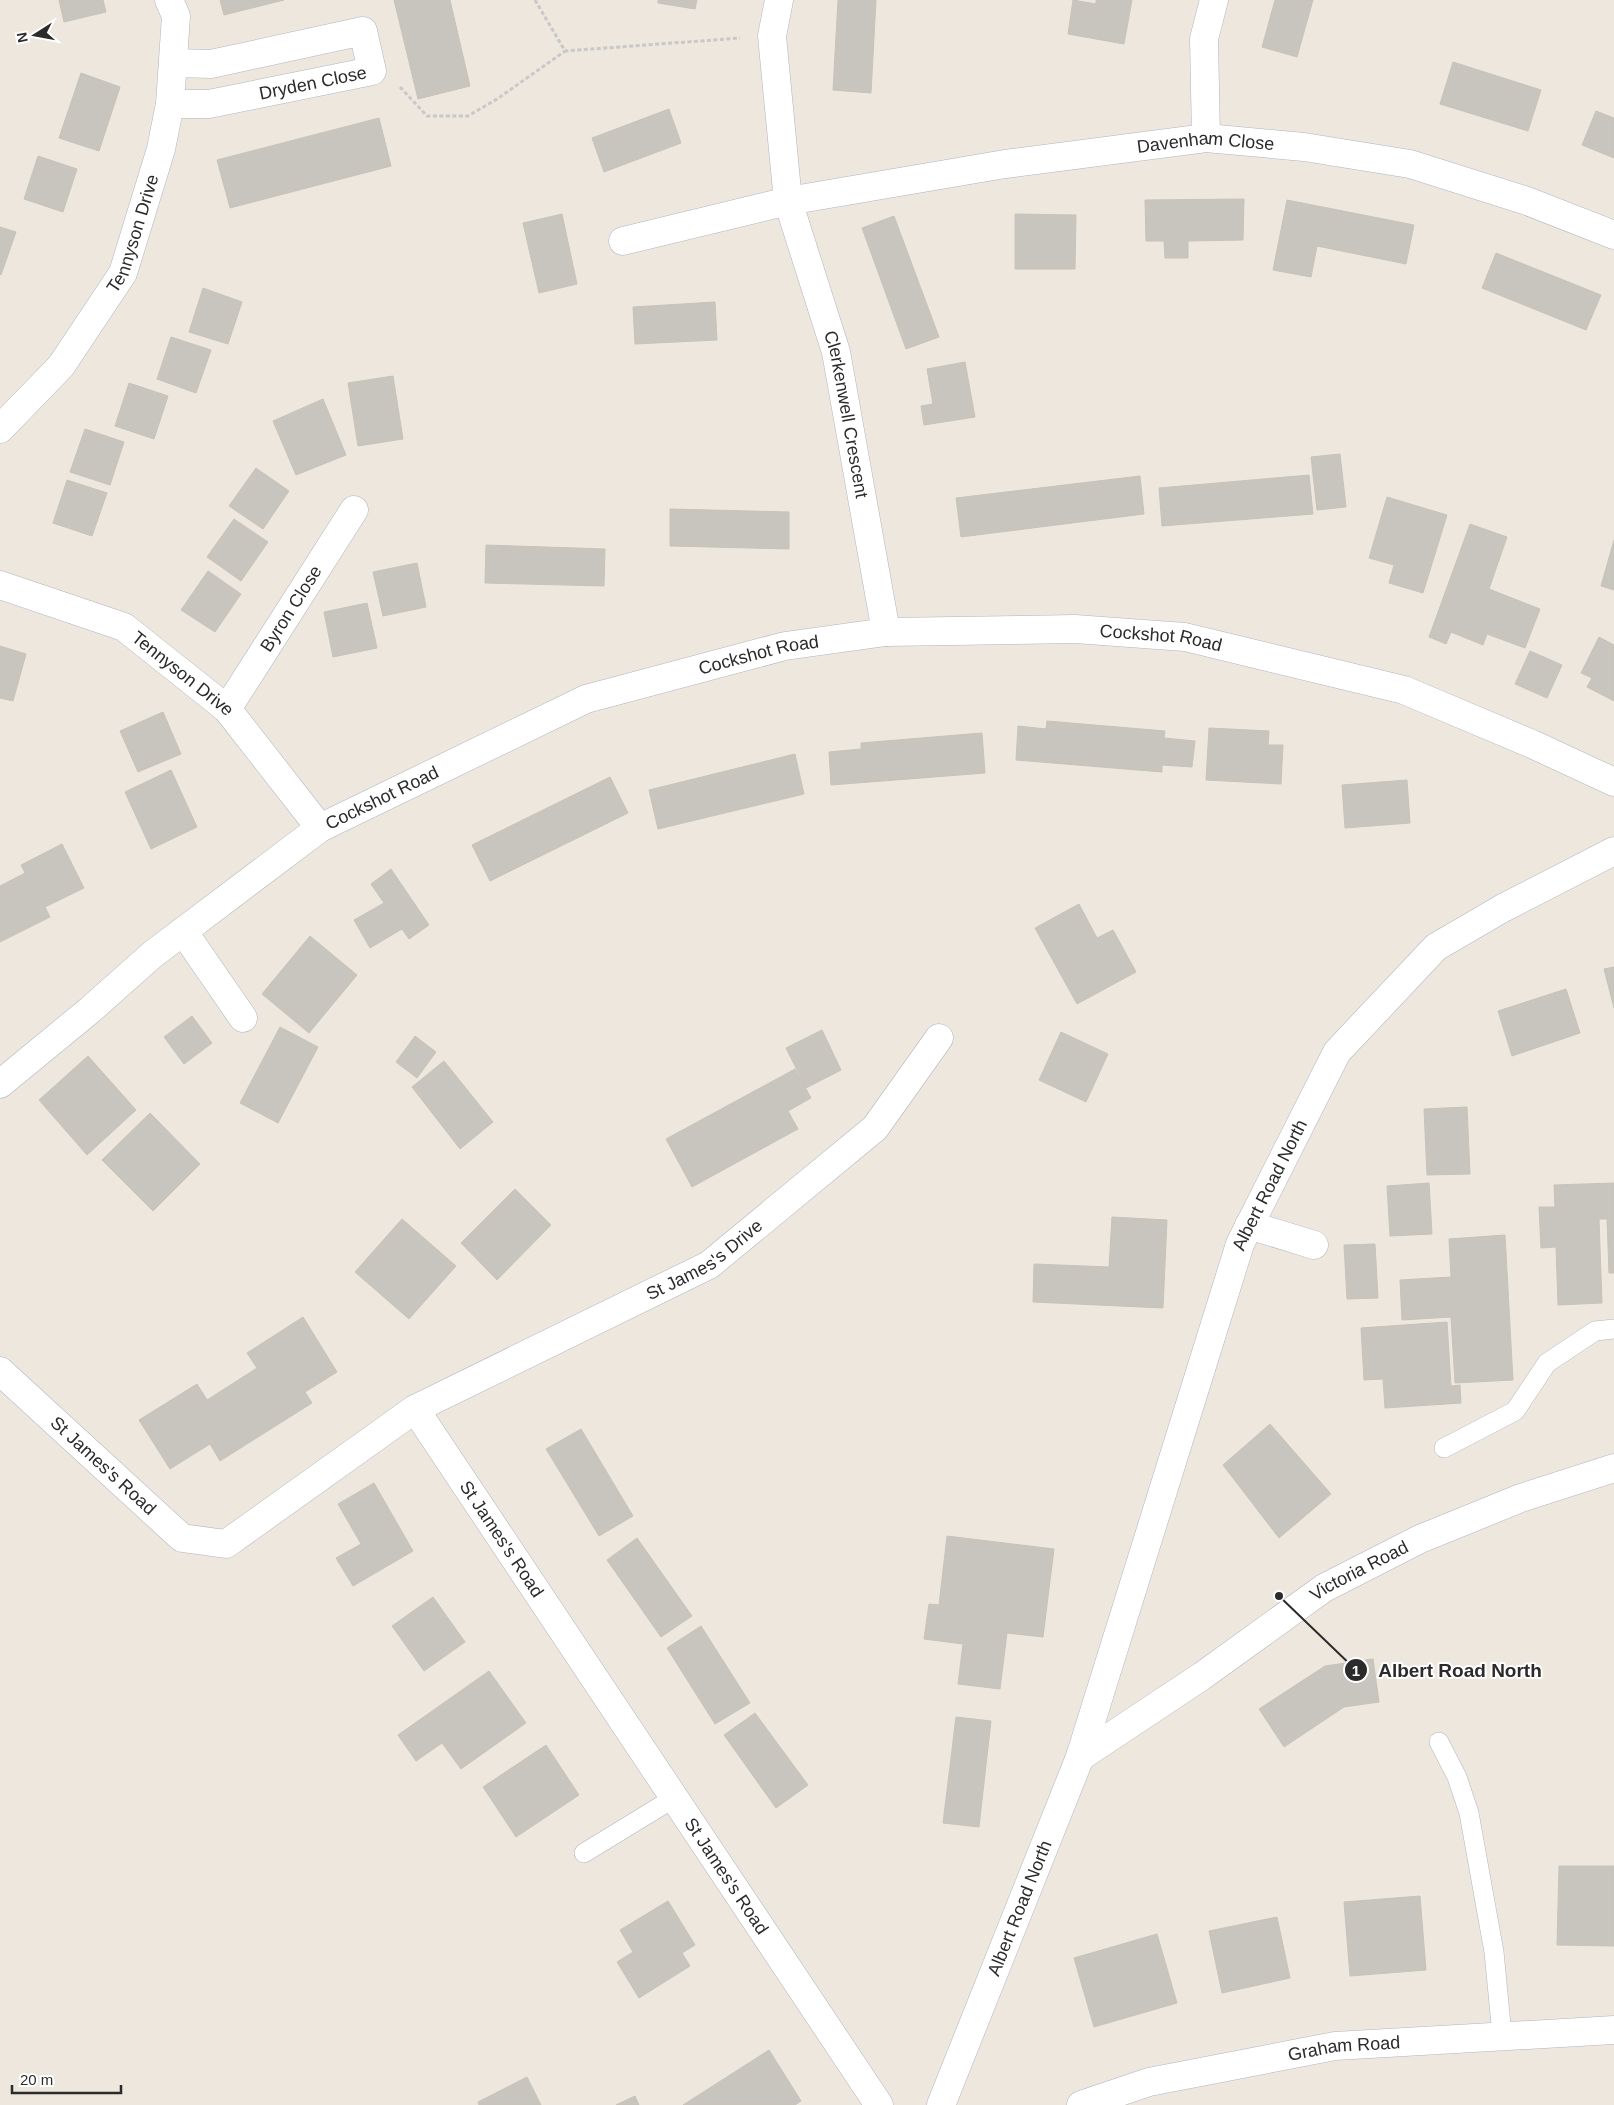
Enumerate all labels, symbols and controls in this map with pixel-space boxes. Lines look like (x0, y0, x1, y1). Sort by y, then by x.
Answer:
north arrow (10, 10, 60, 60)
text: N (13, 31, 31, 44)
street label: Dryden Close (257, 62, 368, 104)
street label: Davenham Close (1136, 128, 1275, 157)
street label: Tennyson Drive (103, 172, 163, 296)
street label: Clerkenwell Crescent (820, 328, 872, 500)
street label: Byron Close (256, 562, 326, 655)
street label: Cockshot Road (1099, 621, 1224, 656)
street label: Tennyson Drive (128, 627, 238, 719)
street label: Cockshot Road (696, 631, 820, 679)
street label: Cockshot Road (322, 762, 442, 834)
street label: Albert Road North (1229, 1116, 1311, 1253)
street label: St James's Drive (643, 1215, 766, 1304)
street label: St James's Road (46, 1412, 160, 1519)
street label: St James's Road (456, 1477, 548, 1601)
street label: Victoria Road (1306, 1537, 1411, 1605)
callout: Albert Road North (1344, 1653, 1552, 1687)
text: Albert Road North (1378, 1660, 1542, 1681)
text: 1 (1352, 1662, 1360, 1679)
street label: St James's Road (680, 1814, 772, 1938)
street label: Albert Road North (984, 1837, 1056, 1979)
street label: Graham Road (1286, 2032, 1401, 2065)
scale bar (12, 2062, 121, 2094)
text: 20 m (20, 2071, 53, 2088)

